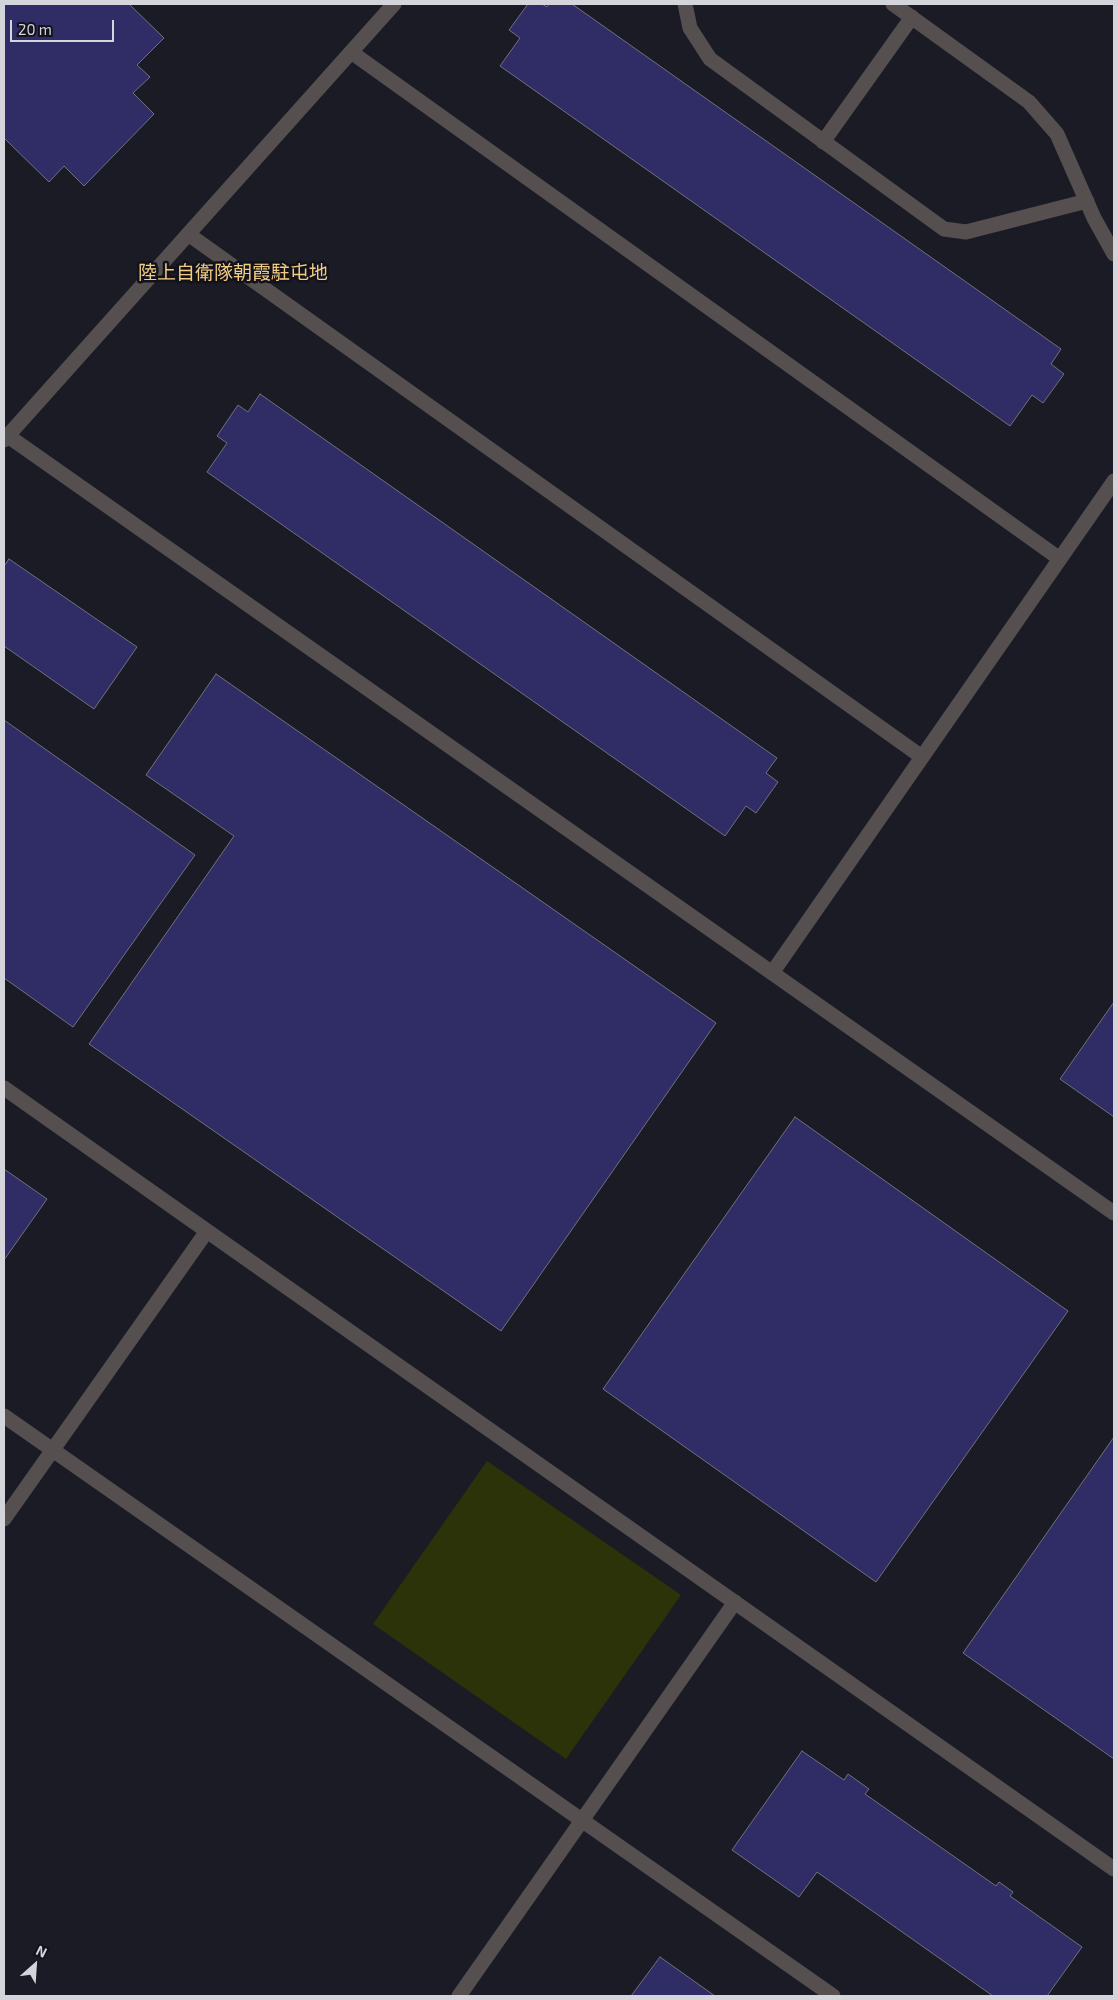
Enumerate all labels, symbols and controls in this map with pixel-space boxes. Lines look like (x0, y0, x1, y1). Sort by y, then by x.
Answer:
scale bar (12, 10, 116, 42)
text: 20 m (18, 20, 52, 38)
district label: 陸上自衛隊朝霞駐屯地 (138, 262, 328, 284)
north arrow (10, 1940, 60, 1990)
text: N (34, 1941, 50, 1961)

